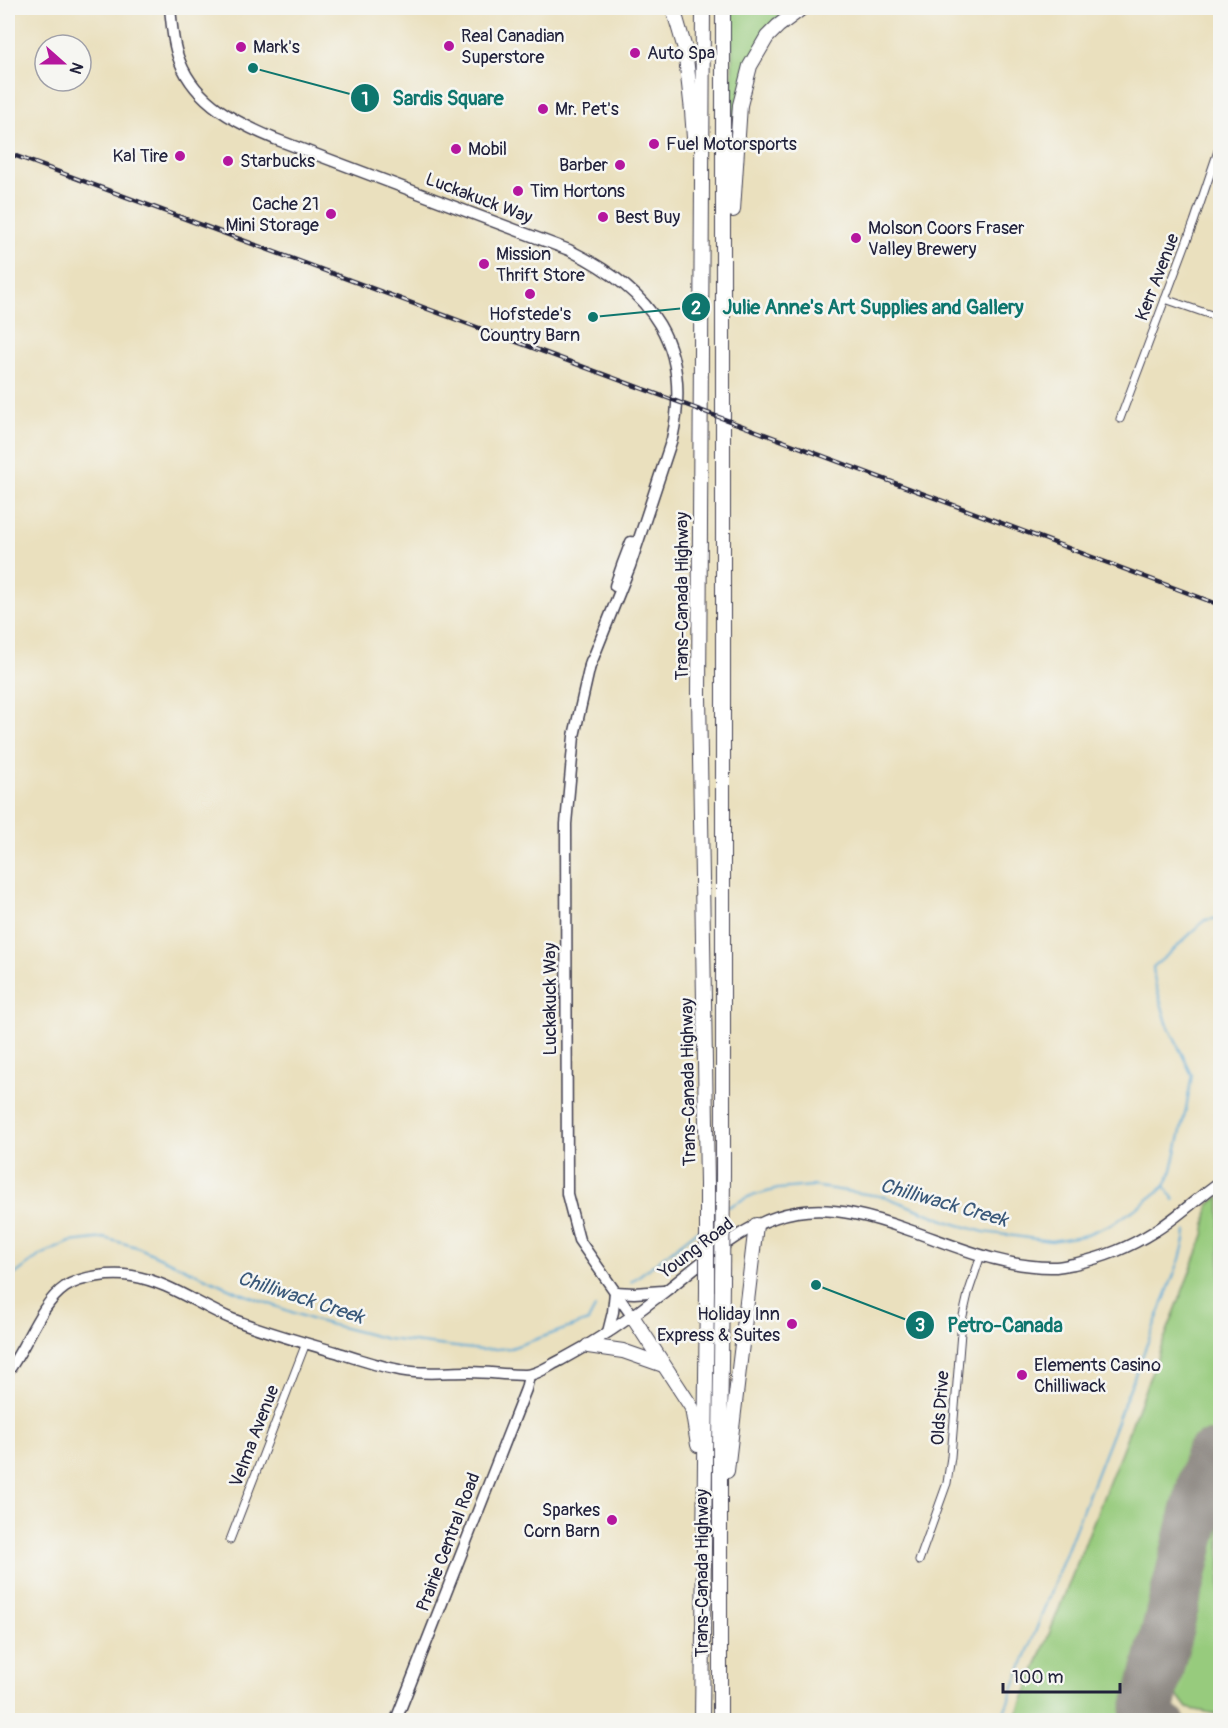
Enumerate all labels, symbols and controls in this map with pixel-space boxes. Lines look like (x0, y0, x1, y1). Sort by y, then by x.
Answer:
place label: Real Canadian Superstore (461, 25, 564, 69)
north arrow (33, 33, 93, 93)
place label: Mark's (253, 36, 300, 59)
marker: Real Canadian Superstore (442, 39, 456, 53)
marker: Mark's (234, 40, 248, 54)
place label: Auto Spa (647, 42, 715, 65)
marker: Auto Spa (628, 46, 642, 60)
text: N (65, 59, 87, 77)
callout: Sardis Square (350, 79, 515, 117)
text: Sardis Square (392, 86, 505, 111)
text: 1 (361, 88, 369, 111)
place label: Mr. Pet's (555, 98, 619, 121)
marker: Mr. Pet's (536, 102, 550, 116)
place label: Fuel Motorsports (666, 133, 797, 156)
marker: Fuel Motorsports (647, 137, 661, 151)
place label: Mobil (468, 138, 507, 161)
marker: Mobil (449, 142, 463, 156)
place label: Kal Tire (112, 145, 168, 168)
marker: Kal Tire (173, 149, 187, 163)
place label: Starbucks (240, 150, 315, 173)
marker: Starbucks (221, 154, 235, 168)
place label: Barber (559, 154, 609, 177)
marker: Barber (613, 158, 627, 172)
street label: Luckakuck Way (422, 168, 536, 230)
place label: Tim Hortons (530, 180, 625, 203)
marker: Tim Hortons (511, 184, 525, 198)
place label: Cache 21 Mini Storage (226, 193, 319, 237)
place label: Best Buy (615, 206, 681, 229)
marker: Cache 21 Mini Storage (324, 207, 338, 221)
marker: Best Buy (596, 210, 610, 224)
place label: Molson Coors Fraser Valley Brewery (868, 217, 1025, 261)
street label: Kerr Avenue (1130, 230, 1185, 324)
marker: Molson Coors Fraser Valley Brewery (849, 231, 863, 245)
place label: Mission Thrift Store (496, 243, 585, 287)
marker: Mission Thrift Store (477, 257, 491, 271)
marker: Hofstede's Country Barn (523, 287, 537, 301)
callout: Julie Anne's Art Supplies and Gallery (681, 288, 1036, 326)
text: Julie Anne's Art Supplies and Gallery (722, 295, 1024, 320)
text: 2 (691, 297, 701, 320)
place label: Hofstede's Country Barn (480, 303, 580, 347)
street label: Trans-Canada Highway (671, 512, 694, 680)
street label: Luckakuck Way (539, 942, 562, 1055)
street label: Trans-Canada Highway (676, 997, 701, 1166)
water label: Chilliwack Creek (877, 1172, 1012, 1233)
street label: Young Road (653, 1213, 738, 1285)
water label: Chilliwack Creek (235, 1265, 369, 1330)
place label: Holiday Inn Express & Suites (657, 1303, 780, 1347)
callout: Petro-Canada (905, 1306, 1075, 1344)
text: Petro-Canada (947, 1313, 1063, 1338)
text: 3 (915, 1314, 925, 1337)
marker: Holiday Inn Express & Suites (785, 1317, 799, 1331)
place label: Elements Casino Chilliwack (1034, 1354, 1161, 1398)
marker: Elements Casino Chilliwack (1015, 1368, 1029, 1382)
street label: Olds Drive (926, 1370, 955, 1446)
street label: Velma Avenue (224, 1382, 285, 1491)
street label: Prairie Central Road (411, 1469, 486, 1615)
street label: Trans-Canada Highway (691, 1489, 714, 1657)
place label: Sparkes Corn Barn (524, 1499, 600, 1543)
marker: Sparkes Corn Barn (605, 1513, 619, 1527)
scale bar (1003, 1656, 1120, 1694)
text: 100 m (1012, 1666, 1064, 1689)

